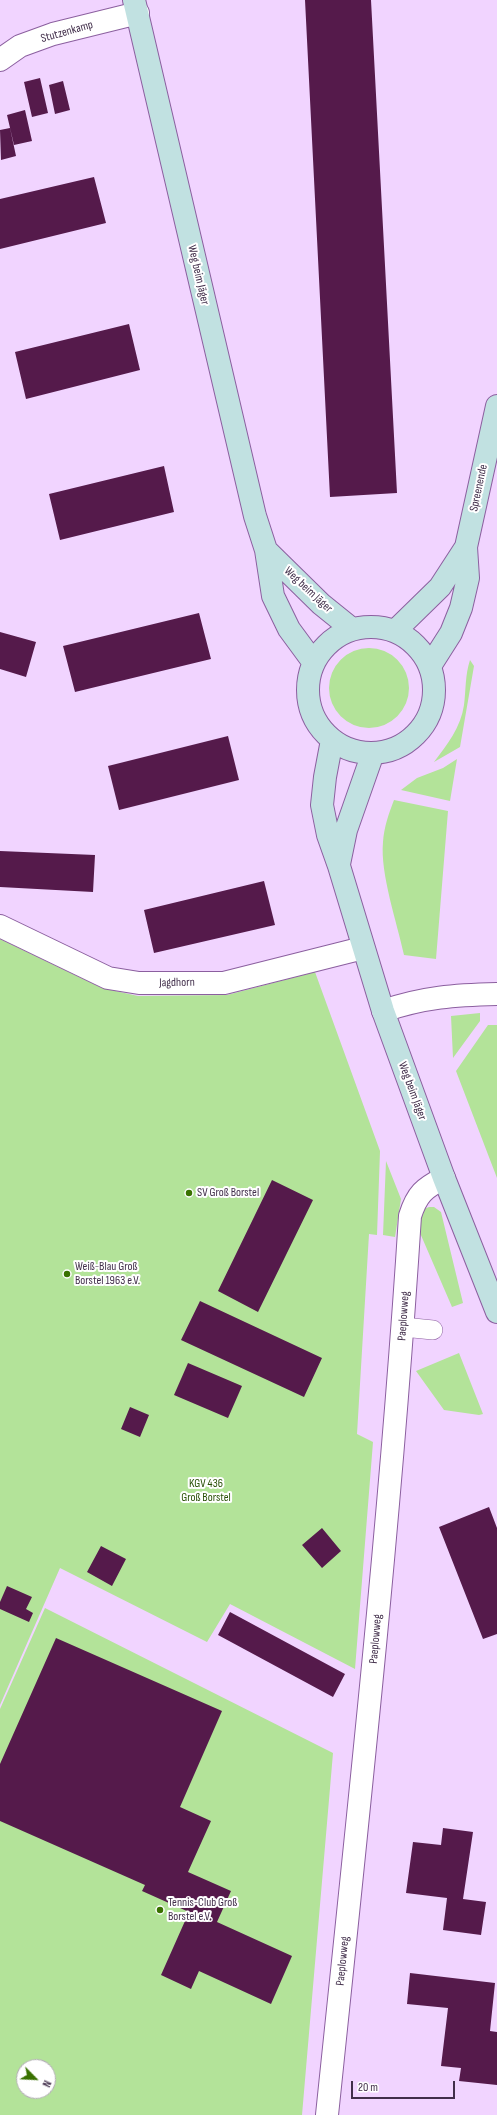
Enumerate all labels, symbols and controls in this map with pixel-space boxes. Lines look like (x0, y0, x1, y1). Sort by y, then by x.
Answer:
street label: Stutzenkamp (39, 18, 95, 46)
street label: Weg beim Jäger (184, 244, 212, 306)
street label: Spreenende (467, 463, 491, 513)
street label: Weg beim Jäger (281, 564, 335, 616)
street label: Jagdhorn (159, 975, 195, 991)
street label: Weg beim Jäger (395, 1060, 429, 1122)
place label: SV Groß Borstel (197, 1186, 259, 1200)
marker: SV Groß Borstel (184, 1188, 194, 1198)
place label: Weiß-Blau Groß Borstel 1963 e.V. (75, 1260, 140, 1288)
marker: Weiß-Blau Groß Borstel 1963 e.V. (62, 1269, 72, 1279)
street label: Paeplowweg (395, 1291, 413, 1341)
park label: KGV 436 Groß Borstel (181, 1477, 231, 1505)
street label: Paeplowweg (367, 1614, 385, 1664)
place label: Tennis-Club Groß Borstel e.V. (168, 1896, 237, 1924)
marker: Tennis-Club Groß Borstel e.V. (155, 1905, 165, 1915)
street label: Paeplowweg (333, 1936, 353, 1986)
north arrow (16, 2059, 56, 2099)
scale bar (353, 2073, 457, 2099)
text: N (39, 2078, 54, 2089)
text: 20 m (358, 2080, 378, 2095)

